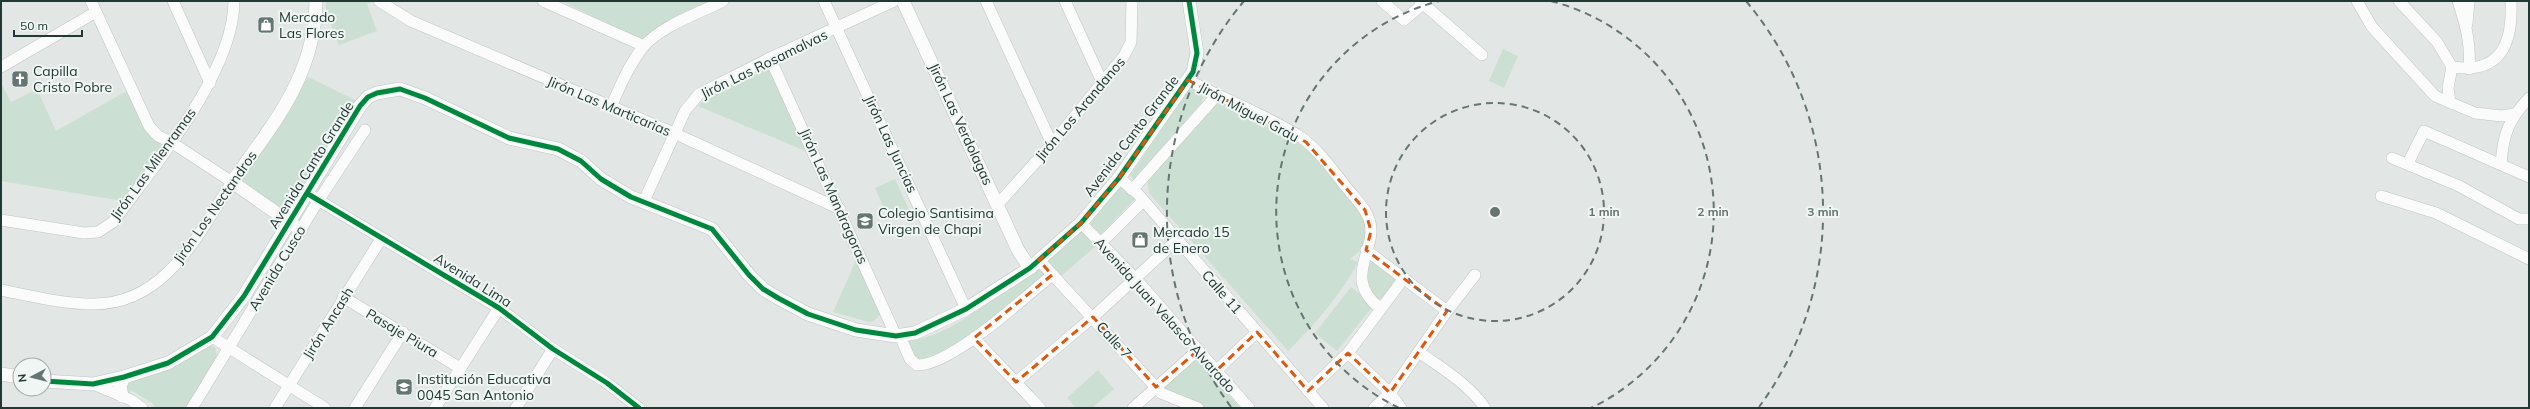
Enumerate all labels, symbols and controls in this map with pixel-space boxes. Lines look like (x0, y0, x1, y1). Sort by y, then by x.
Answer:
place label: Mercado Las Flores (279, 8, 344, 42)
scale bar (14, 12, 82, 38)
shop icon: Mercado Las Flores (256, 15, 276, 35)
text: 50 m (20, 18, 48, 33)
street label: Jirón Las Rosamalvas (698, 25, 830, 103)
street label: Jirón Los Arandanos (1031, 53, 1129, 165)
street label: Jirón Las Verdolagas (925, 60, 997, 188)
place label: Capilla Cristo Pobre (33, 62, 112, 96)
church icon: Capilla Cristo Pobre (10, 69, 30, 89)
street label: Jirón Las Marticarias (544, 72, 674, 140)
street label: Avenida Canto Grande (1080, 72, 1182, 200)
street label: Jirón Miguel Grau (1196, 78, 1302, 146)
street label: Jirón Las Juncias (860, 92, 922, 196)
street label: Avenida Canto Grande (264, 98, 358, 232)
street label: Jirón Las Milenramas (106, 104, 200, 224)
street label: Jirón Las Mandragoras (796, 125, 872, 267)
street label: Jirón Los Nectandros (169, 147, 261, 267)
place label: Colegio Santisima Virgen de Chapi (878, 204, 994, 238)
text: 1 min (1588, 204, 1620, 219)
text: 2 min (1697, 204, 1729, 219)
text: 3 min (1807, 204, 1839, 219)
centre of rings (1488, 205, 1502, 219)
school or university icon: Colegio Santisima Virgen de Chapi (855, 211, 875, 231)
street label: Avenida Cusco (245, 222, 309, 314)
place label: Mercado 15 de Enero (1153, 223, 1230, 257)
shop icon: Mercado 15 de Enero (1130, 230, 1150, 250)
street label: Avenida Juan Velasco Alvarado (1091, 234, 1239, 396)
street label: Avenida Lima (431, 249, 515, 311)
street label: Calle 11 (1198, 266, 1246, 318)
street label: Jirón Ancash (299, 284, 357, 362)
street label: Pasaje Piura (363, 304, 441, 362)
street label: Calle 7 (1093, 318, 1135, 362)
north arrow (12, 357, 52, 397)
place label: Institución Educativa 0045 San Antonio (417, 370, 551, 404)
text: N (15, 373, 30, 383)
school or university icon: Institución Educativa 0045 San Antonio (394, 377, 414, 397)

